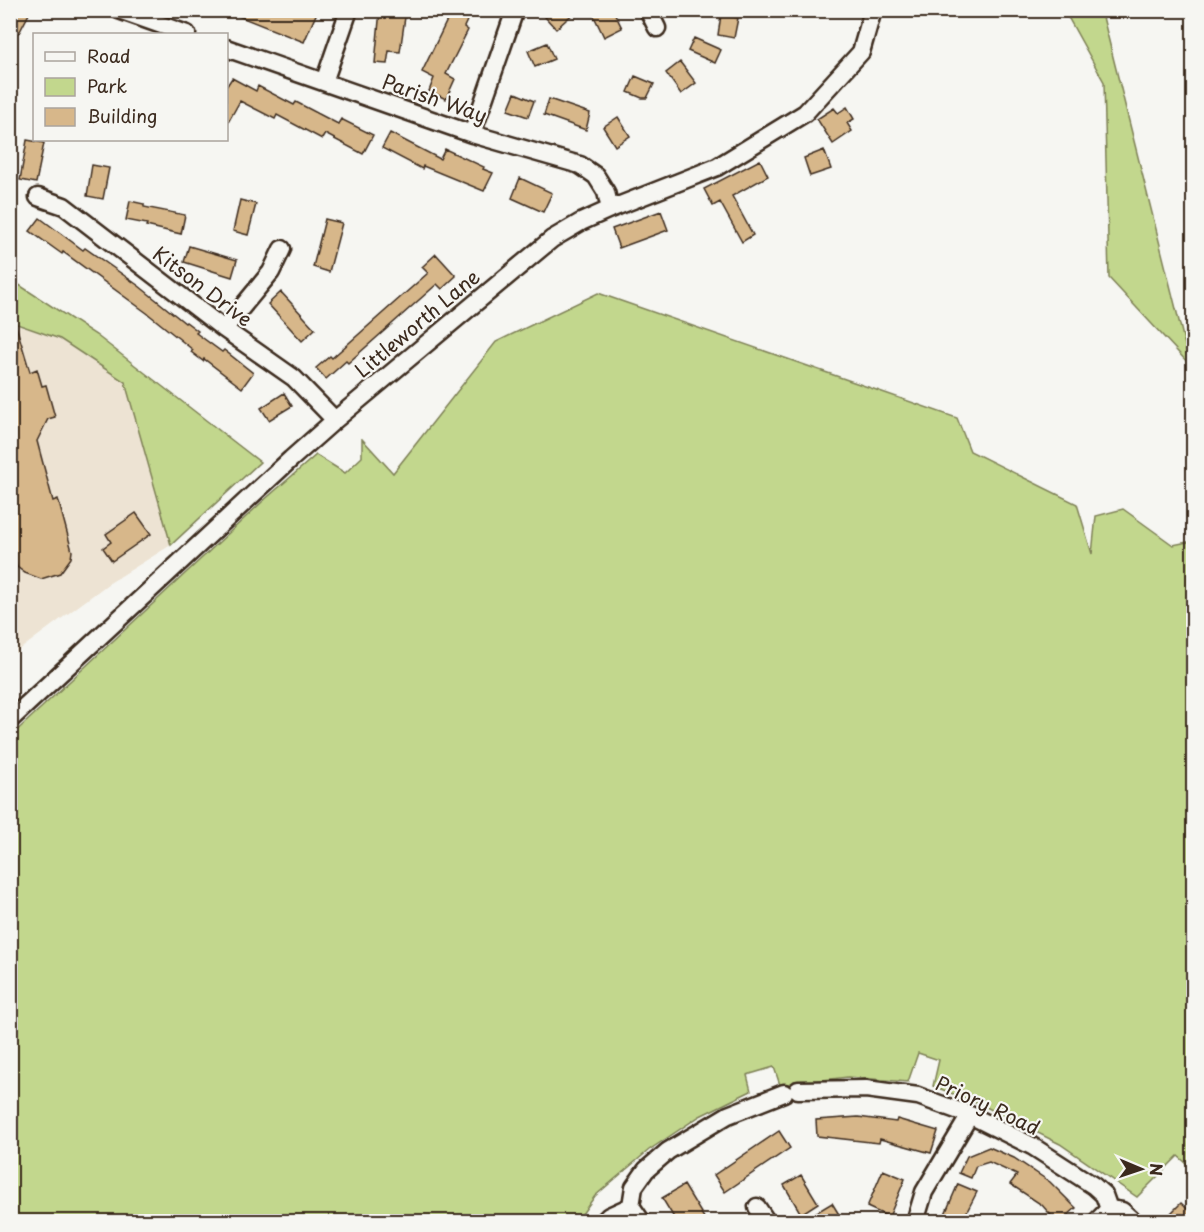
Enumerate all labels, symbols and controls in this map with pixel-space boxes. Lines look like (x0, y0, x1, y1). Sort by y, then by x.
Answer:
legend (33, 33, 228, 141)
text: Road (87, 42, 131, 69)
street label: Parish Way (378, 66, 492, 130)
text: Park (87, 72, 127, 99)
text: Building (87, 102, 157, 129)
street label: Kitson Drive (147, 239, 259, 333)
street label: Littleworth Lane (348, 262, 486, 384)
street label: Priory Road (931, 1068, 1045, 1142)
north arrow (1111, 1139, 1171, 1199)
text: N (1145, 1163, 1169, 1176)

